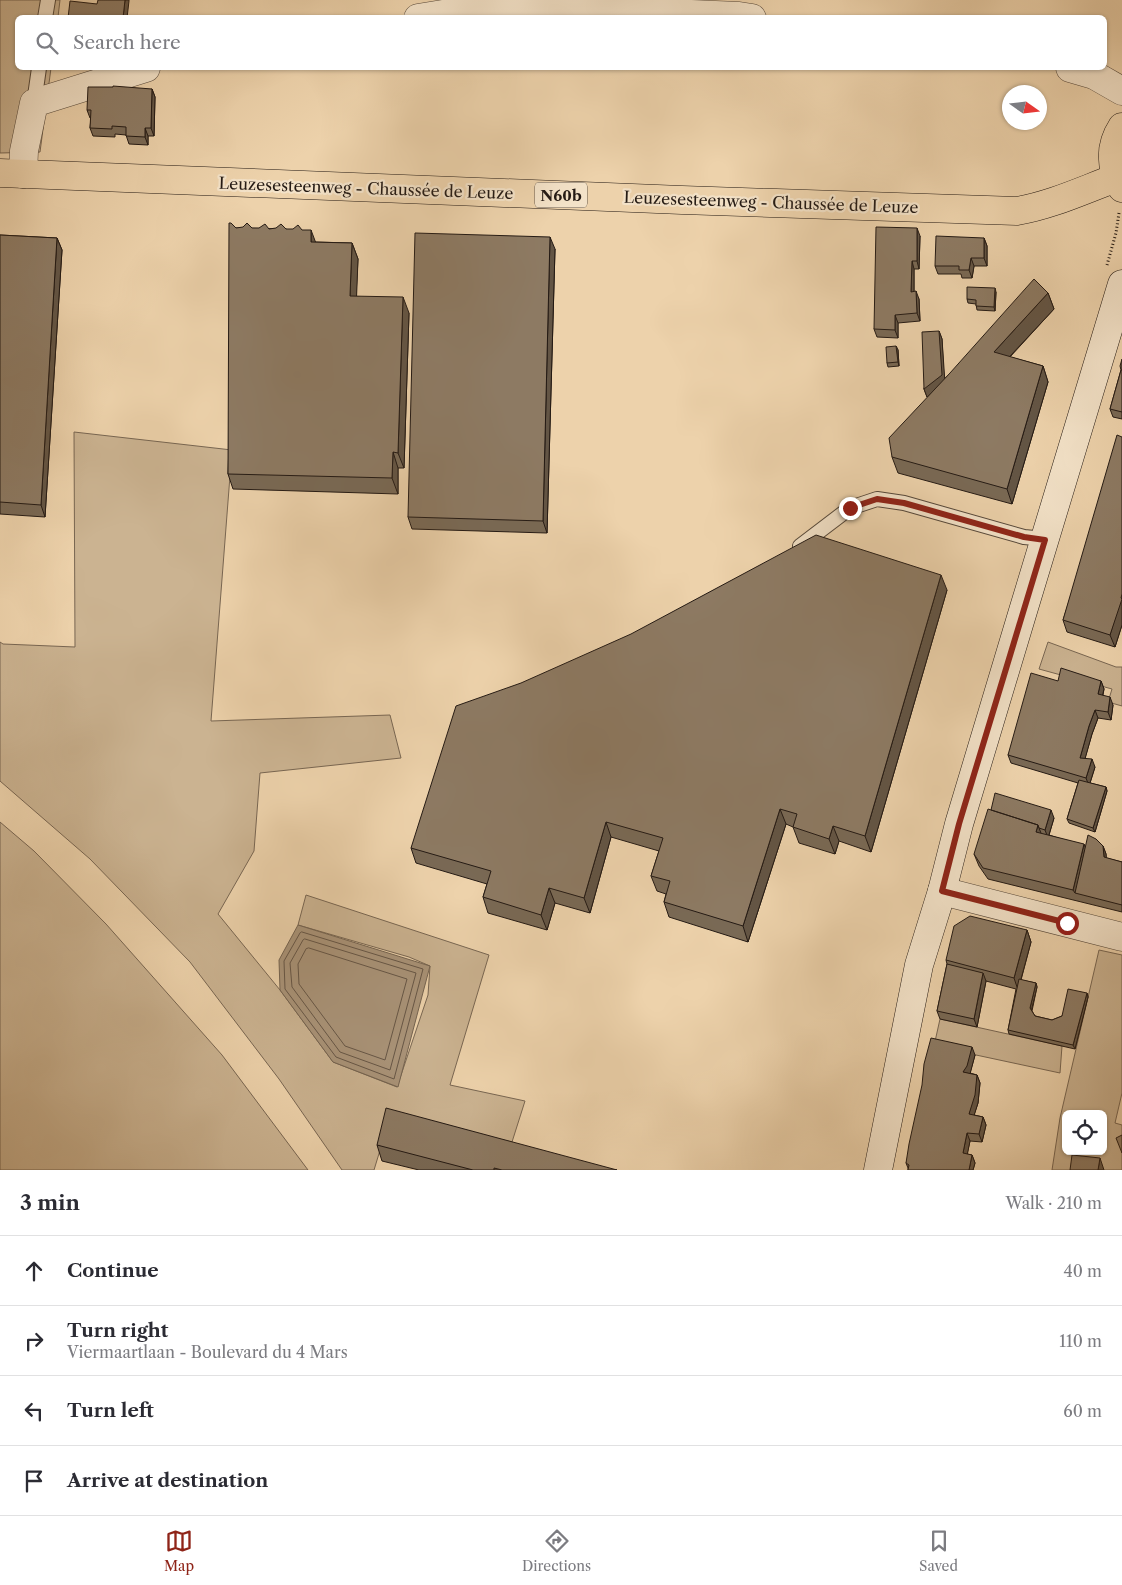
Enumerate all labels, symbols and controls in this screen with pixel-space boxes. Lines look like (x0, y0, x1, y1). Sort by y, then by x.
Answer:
search box (15, 15, 1107, 70)
icon: search (33, 29, 61, 57)
text: Search here (73, 31, 181, 54)
north arrow (1002, 85, 1047, 130)
street label: Leuzesesteenweg - Chaussée de Leuze (218, 173, 514, 203)
road number: N60b (535, 182, 587, 208)
street label: Leuzesesteenweg - Chaussée de Leuze (623, 187, 919, 217)
route end (839, 497, 862, 520)
route start (1056, 912, 1079, 935)
map controls (1062, 1110, 1107, 1155)
button: locate (1062, 1110, 1107, 1155)
text: 3 min (20, 1190, 80, 1215)
text: Walk · 210 m (1006, 1193, 1102, 1213)
icon: ahead (20, 1257, 48, 1285)
text: Continue (67, 1259, 159, 1282)
text: 40 m (1063, 1261, 1102, 1281)
text: Turn right (67, 1319, 168, 1342)
icon: right (20, 1327, 48, 1355)
text: 110 m (1059, 1331, 1102, 1351)
text: Viermaartlaan - Boulevard du 4 Mars (67, 1342, 348, 1362)
icon: left (20, 1397, 48, 1425)
text: Turn left (67, 1399, 154, 1422)
text: 60 m (1063, 1401, 1102, 1421)
icon: arrive (20, 1467, 48, 1495)
text: Arrive at destination (67, 1469, 268, 1492)
tab: Map (164, 1527, 194, 1575)
tab: Directions (522, 1527, 591, 1575)
tab: Saved (919, 1527, 958, 1575)

